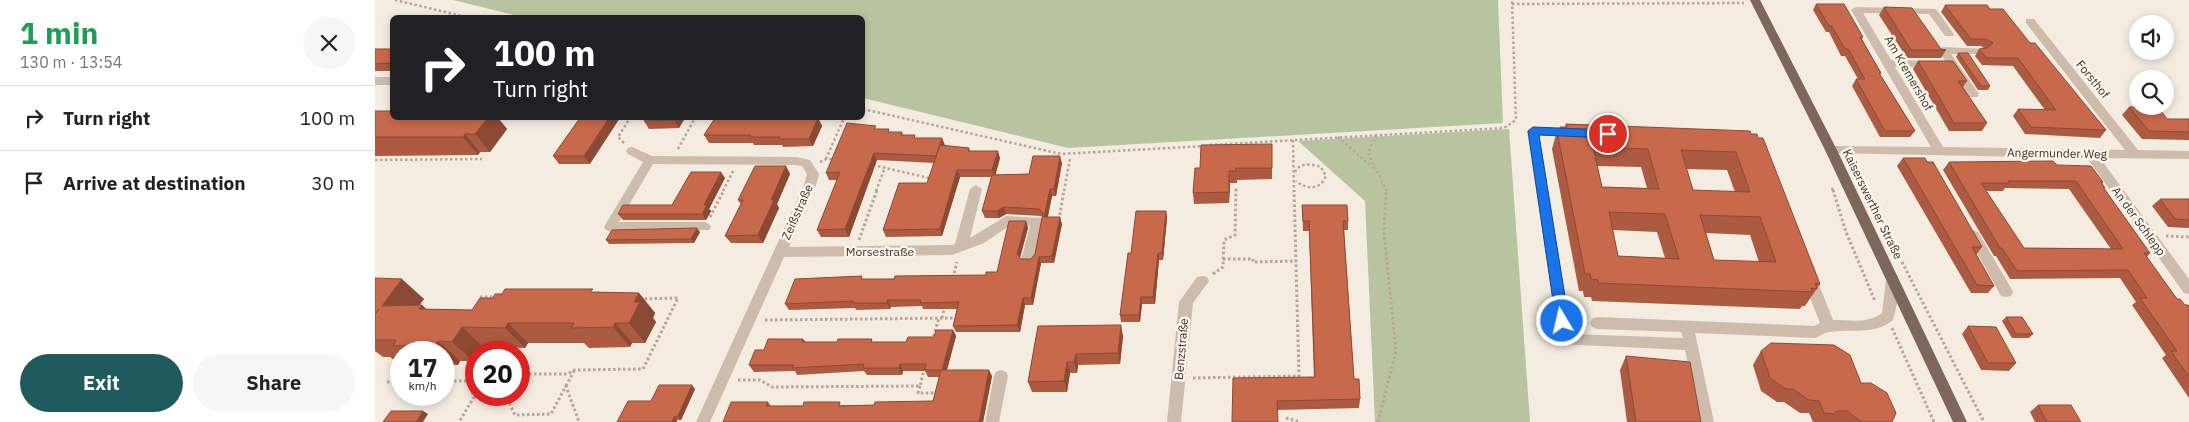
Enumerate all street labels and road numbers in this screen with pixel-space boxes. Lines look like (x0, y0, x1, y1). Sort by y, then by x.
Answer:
street label: Am Kremershof (1881, 33, 1937, 113)
street label: Forsthof (2073, 57, 2113, 101)
street label: Angermunder Weg (2007, 145, 2108, 161)
street label: Kaiserswerther Straße (1840, 146, 1906, 262)
street label: Zeißstraße (778, 182, 816, 242)
street label: An der Schlepp (2109, 184, 2169, 258)
street label: Morsestraße (846, 244, 915, 259)
street label: Benzstraße (1171, 317, 1191, 380)

